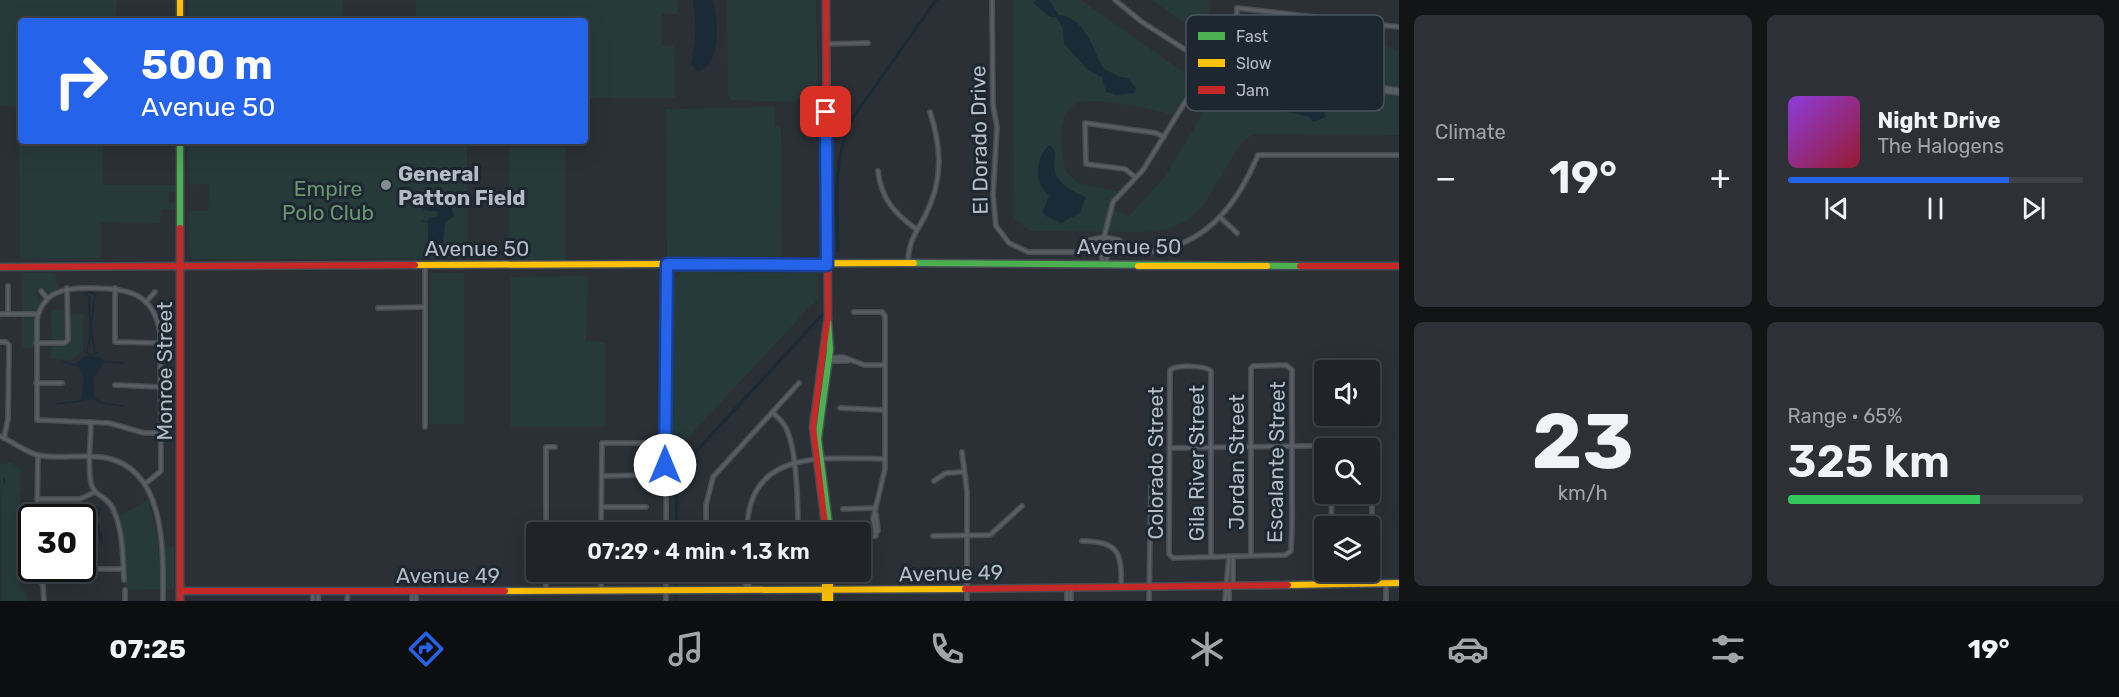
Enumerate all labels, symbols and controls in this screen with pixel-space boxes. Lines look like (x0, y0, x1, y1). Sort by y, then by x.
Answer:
legend (1186, 15, 1384, 111)
text: Fast (1236, 27, 1268, 46)
text: 500 m (141, 40, 273, 90)
icon: right (42, 42, 120, 120)
text: Slow (1236, 54, 1272, 73)
street label: El Dorado Drive (965, 65, 993, 215)
text: Jam (1236, 81, 1269, 100)
pin (800, 86, 851, 137)
text: Avenue 50 (141, 91, 275, 123)
icon: arrive (809, 95, 842, 128)
text: Night Drive (1878, 107, 2000, 134)
text: Climate (1435, 120, 1506, 144)
text: The Halogens (1878, 134, 2004, 158)
text: 19° (1549, 151, 1617, 204)
text: − (1435, 158, 1456, 197)
text: + (1710, 158, 1730, 197)
place label: General Patton Field (398, 161, 525, 210)
park label: Empire Polo Club (282, 176, 374, 225)
marker: General Patton Field (379, 178, 393, 192)
icon: previous (1820, 192, 1853, 225)
icon: pause (1919, 192, 1952, 225)
icon: next (2017, 192, 2050, 225)
street label: Avenue 50 (1077, 234, 1181, 259)
street label: Avenue 50 (425, 236, 529, 261)
street label: Monroe Street (152, 302, 177, 440)
map controls (1314, 360, 1380, 582)
button: sound (1314, 360, 1380, 426)
street label: Escalante Street (1262, 381, 1290, 543)
street label: Gila River Street (1184, 385, 1209, 541)
street label: Colorado Street (1143, 386, 1168, 540)
street label: Jordan Street (1224, 394, 1249, 530)
text: 23 (1532, 395, 1634, 488)
text: Range · 65% (1788, 404, 1902, 428)
position arrow (633, 433, 697, 497)
text: 325 km (1788, 435, 1950, 488)
button: search (1314, 438, 1380, 504)
text: km/h (1558, 481, 1608, 505)
speed limit sign: 30 (18, 504, 96, 582)
button: layers (1314, 516, 1380, 582)
text: 07:29 · 4 min · 1.3 km (587, 538, 810, 565)
street label: Avenue 49 (899, 560, 1003, 586)
street label: Avenue 49 (396, 563, 500, 588)
icon: directions (405, 628, 447, 670)
icon: music (665, 628, 707, 670)
icon: phone (926, 628, 968, 670)
icon: climate (1186, 628, 1228, 670)
icon: car (1447, 628, 1489, 670)
icon: filters (1707, 628, 1749, 670)
text: 07:25 (109, 633, 186, 665)
text: 19° (1968, 633, 2010, 665)

